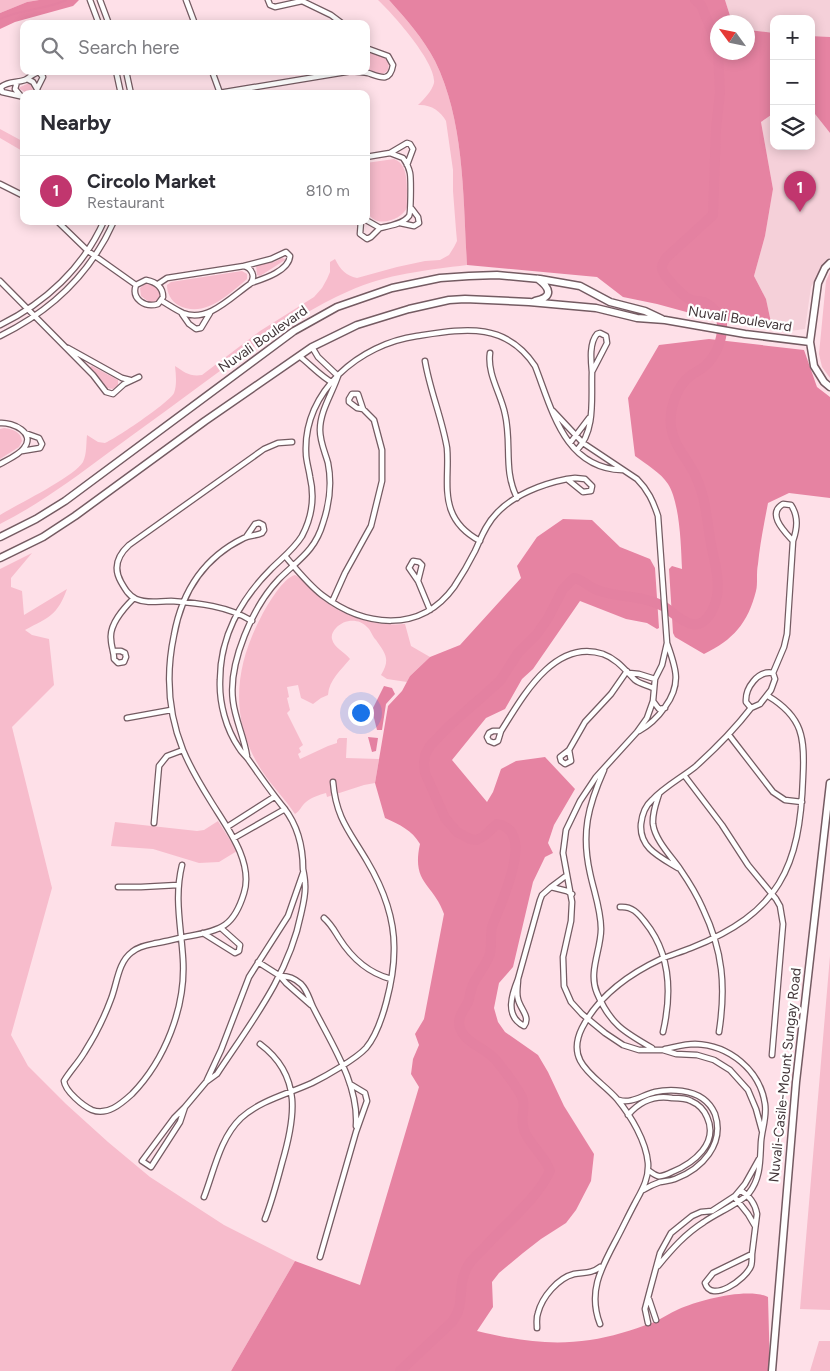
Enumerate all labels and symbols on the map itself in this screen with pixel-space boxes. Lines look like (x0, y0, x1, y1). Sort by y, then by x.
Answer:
north arrow (710, 15, 755, 60)
pin: 1 (784, 171, 816, 212)
street label: Nuvali Boulevard (215, 302, 311, 376)
street label: Nuvali Boulevard (687, 302, 793, 336)
your location (348, 700, 374, 726)
street label: Nuvali-Casile-Mount Sungay Road (765, 967, 805, 1183)

